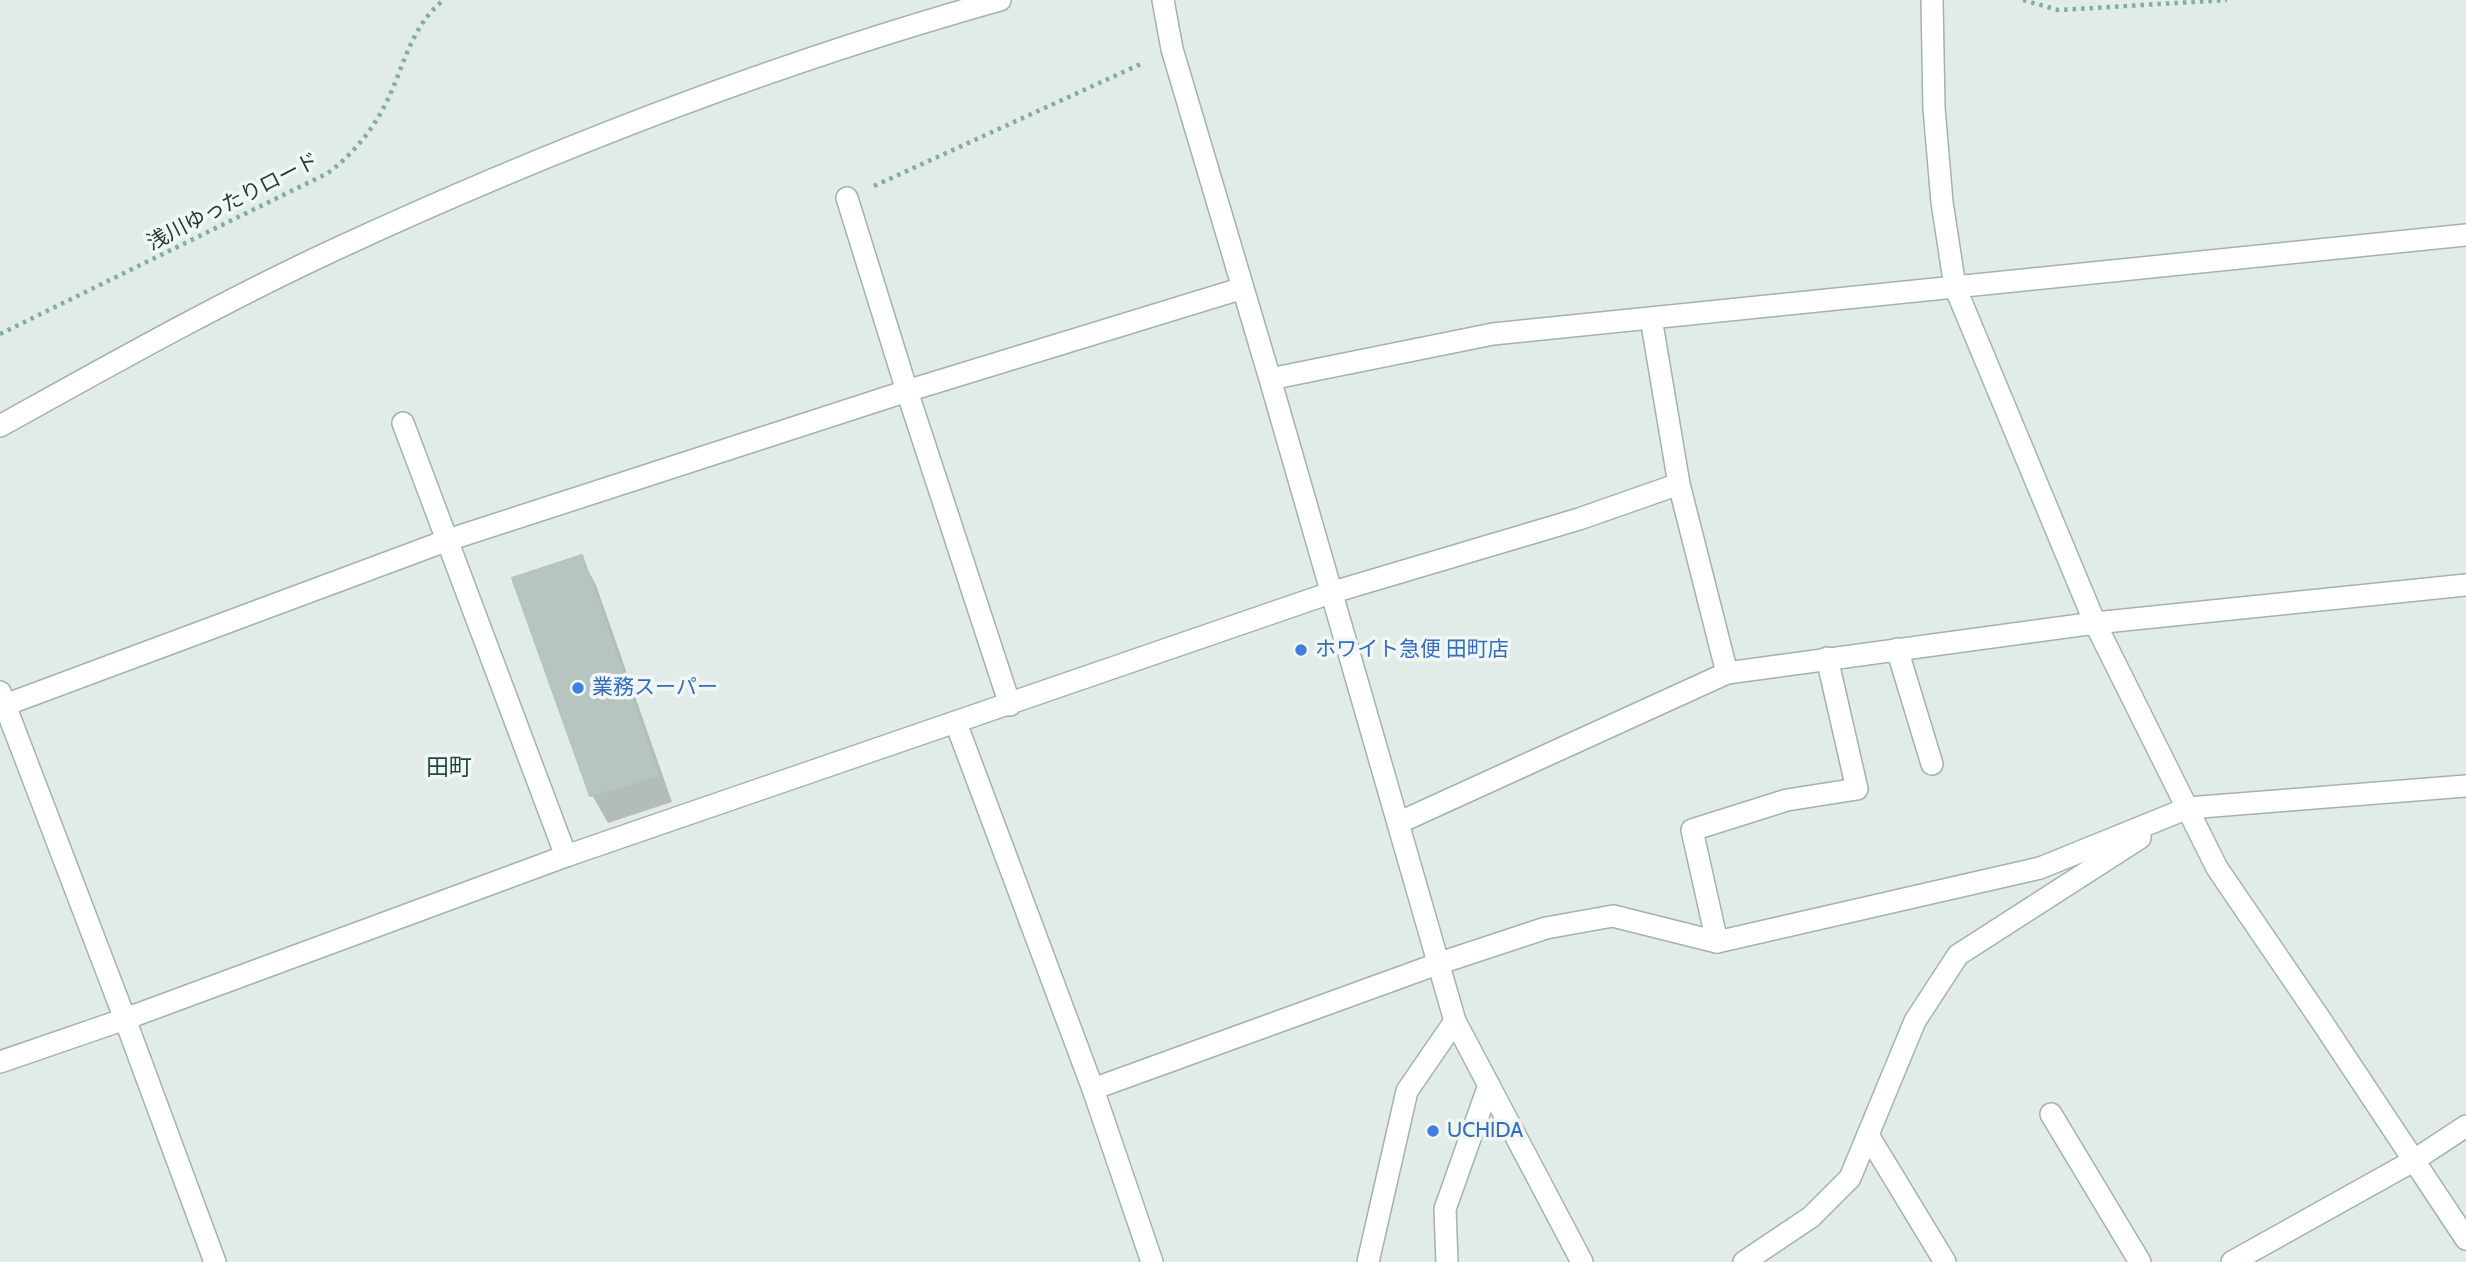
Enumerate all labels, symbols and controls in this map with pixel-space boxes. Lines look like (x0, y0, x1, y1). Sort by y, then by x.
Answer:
street label: 浅川ゆったりロード (143, 148, 323, 256)
place label: ホワイト急便 田町店 (1315, 637, 1509, 663)
marker: ホワイト急便 田町店 (1293, 642, 1309, 658)
place label: 業務スーパー (592, 675, 718, 701)
marker: 業務スーパー (570, 680, 586, 696)
district label: 田町 (426, 754, 472, 782)
place label: UCHIDA (1447, 1118, 1523, 1144)
marker: UCHIDA (1425, 1123, 1441, 1139)

